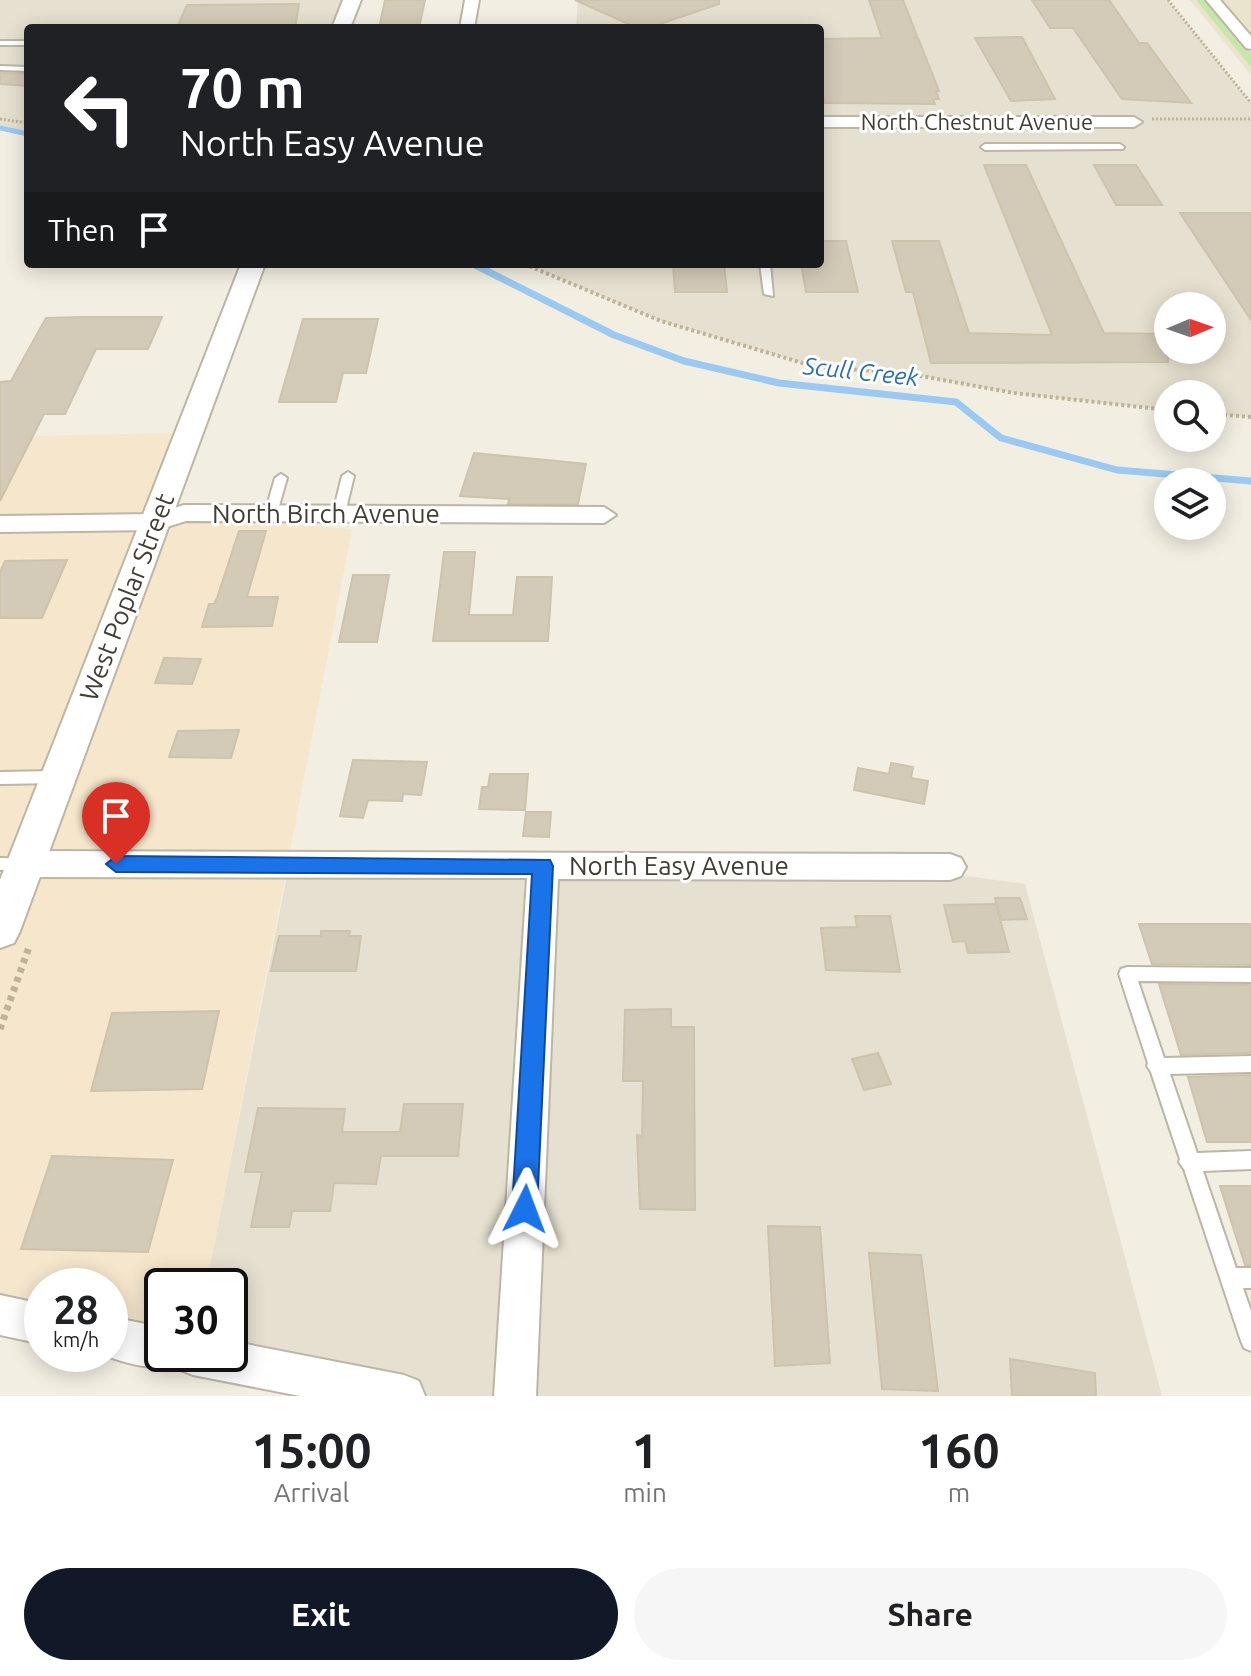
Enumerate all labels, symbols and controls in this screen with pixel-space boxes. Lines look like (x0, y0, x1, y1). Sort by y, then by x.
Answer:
icon: left (48, 56, 152, 160)
text: 70 m (180, 56, 305, 119)
street label: North Chestnut Avenue (861, 109, 1093, 134)
text: North Easy Avenue (180, 122, 485, 163)
icon: arrive (132, 208, 176, 252)
text: Then (48, 213, 116, 247)
north arrow (1154, 292, 1226, 364)
map controls (1154, 292, 1226, 540)
water label: Scull Creek (801, 352, 921, 391)
button: search (1154, 380, 1226, 452)
button: layers (1154, 468, 1226, 540)
street label: West Poplar Street (74, 489, 179, 705)
street label: North Birch Avenue (212, 499, 440, 528)
pin (82, 782, 150, 864)
icon: arrive (94, 794, 138, 838)
street label: North Easy Avenue (569, 851, 789, 880)
position arrow (483, 1167, 567, 1251)
speed limit sign: 30 (144, 1268, 248, 1372)
text: 28 (53, 1287, 99, 1332)
text: km/h (53, 1328, 99, 1351)
text: 15:00 (252, 1423, 372, 1477)
text: 1 (631, 1423, 658, 1477)
text: 160 (918, 1423, 999, 1477)
text: Arrival (274, 1478, 349, 1507)
text: min (623, 1478, 667, 1507)
text: m (948, 1478, 970, 1507)
button: Exit (24, 1568, 618, 1660)
button: Share (634, 1568, 1227, 1660)

